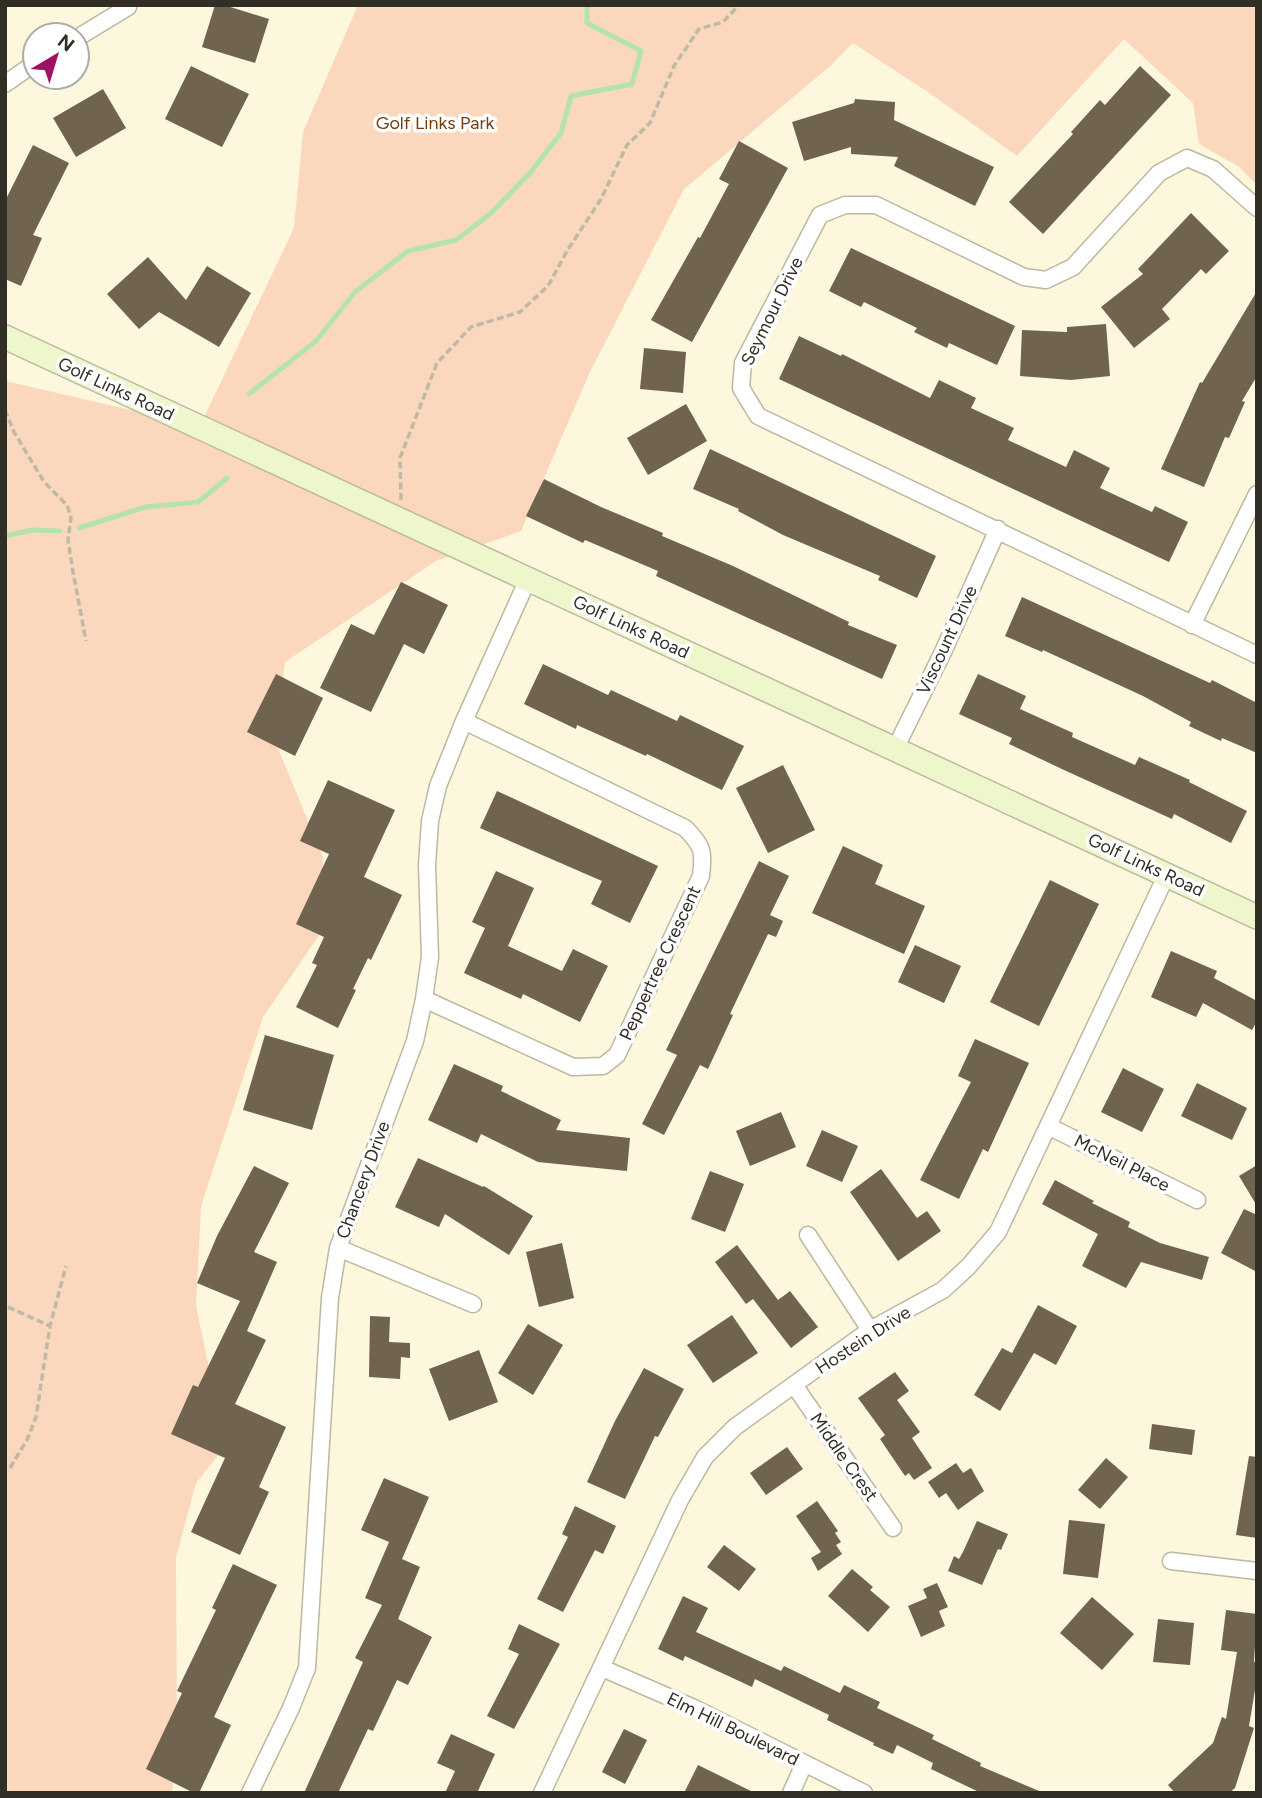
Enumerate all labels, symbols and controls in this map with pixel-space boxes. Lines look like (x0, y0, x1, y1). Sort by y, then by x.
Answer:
north arrow (21, 21, 91, 91)
text: N (53, 29, 79, 57)
park label: Golf Links Park (376, 112, 495, 134)
street label: Seymour Drive (736, 253, 808, 369)
street label: Golf Links Road (54, 352, 178, 426)
street label: Viscount Drive (912, 582, 982, 698)
street label: Golf Links Road (569, 590, 693, 664)
street label: Golf Links Road (1084, 828, 1208, 902)
street label: Peppertree Crescent (615, 882, 706, 1044)
street label: Chancery Drive (332, 1118, 395, 1242)
street label: McNeil Place (1070, 1129, 1174, 1197)
street label: Hostein Drive (811, 1301, 915, 1379)
street label: Middle Crest (805, 1409, 883, 1506)
street label: Elm Hill Boulevard (663, 1687, 803, 1771)

